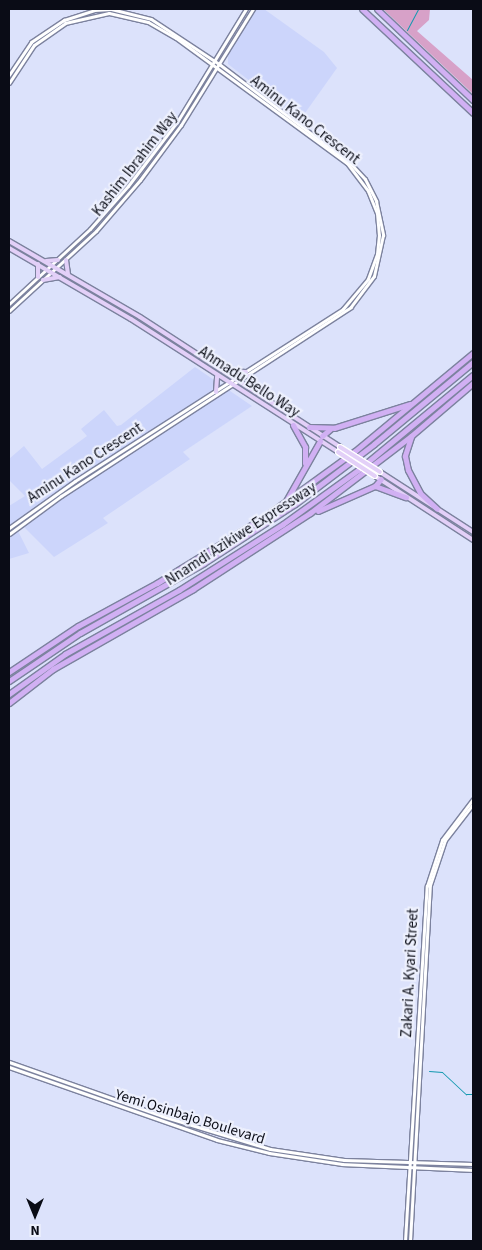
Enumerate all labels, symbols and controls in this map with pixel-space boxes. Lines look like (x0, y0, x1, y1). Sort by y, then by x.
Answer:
street label: Aminu Kano Crescent (247, 72, 363, 168)
street label: Kashim Ibrahim Way (89, 108, 181, 220)
street label: Ahmadu Bello Way (195, 343, 303, 421)
street label: Aminu Kano Crescent (24, 419, 146, 507)
street label: Nnamdi Azikiwe Expressway (162, 478, 320, 590)
street label: Zakari A. Kyari Street (398, 908, 422, 1038)
street label: Yemi Osinbajo Boulevard (113, 1086, 267, 1148)
north arrow (10, 1190, 60, 1240)
text: N (30, 1220, 40, 1240)

